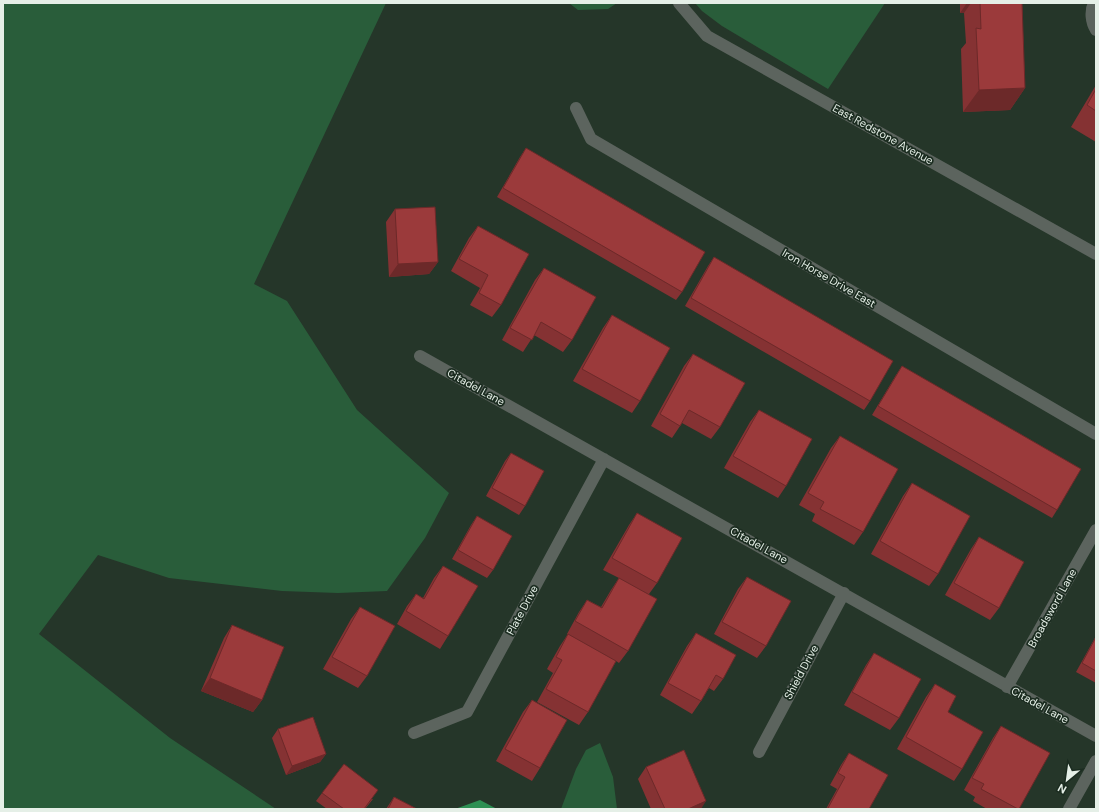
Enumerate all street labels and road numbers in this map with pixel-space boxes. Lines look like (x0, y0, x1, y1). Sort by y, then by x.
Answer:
street label: East Redstone Avenue (830, 101, 936, 167)
street label: Iron Horse Drive East (780, 246, 878, 310)
street label: Citadel Lane (445, 365, 507, 409)
street label: Citadel Lane (728, 523, 790, 567)
street label: Broadsword Lane (1025, 566, 1079, 650)
street label: Plate Drive (503, 583, 541, 637)
street label: Shield Drive (781, 642, 821, 702)
street label: Citadel Lane (1009, 683, 1071, 727)

